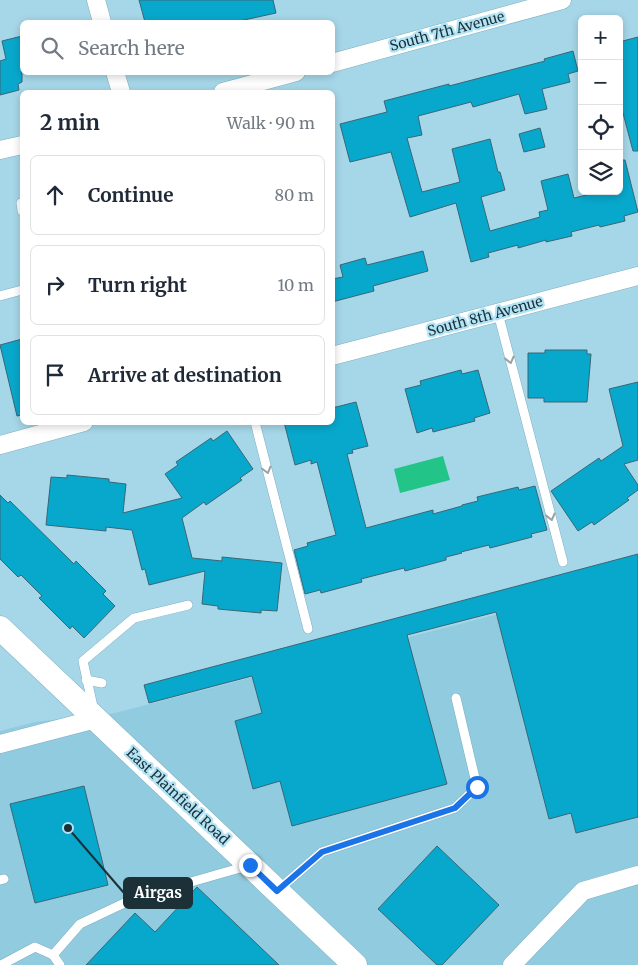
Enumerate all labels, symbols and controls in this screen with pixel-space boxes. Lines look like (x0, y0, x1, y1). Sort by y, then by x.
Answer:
street label: South 7th Avenue (388, 7, 506, 55)
map controls (578, 15, 623, 195)
button: + (578, 15, 623, 60)
search box (20, 20, 335, 75)
icon: search (38, 34, 66, 62)
text: Search here (78, 36, 185, 60)
button: − (578, 60, 623, 105)
button: locate (578, 105, 623, 150)
text: 2 min (40, 109, 100, 136)
text: Walk · 90 m (227, 113, 315, 133)
button: layers (578, 150, 623, 195)
icon: ahead (41, 181, 69, 209)
text: Continue (88, 183, 174, 207)
text: 80 m (275, 185, 314, 205)
icon: right (41, 271, 69, 299)
text: Turn right (88, 273, 187, 297)
text: 10 m (277, 275, 314, 295)
street label: South 8th Avenue (425, 292, 545, 340)
one-way arrow (504, 355, 515, 364)
icon: arrive (41, 361, 69, 389)
text: Arrive at destination (88, 363, 282, 387)
one-way arrow (261, 465, 272, 474)
one-way arrow (545, 513, 556, 522)
street label: East Plainfield Road (123, 744, 234, 849)
route start (466, 776, 489, 799)
route end (239, 854, 262, 877)
callout: Airgas (124, 878, 192, 908)
text: Airgas (133, 883, 182, 902)

